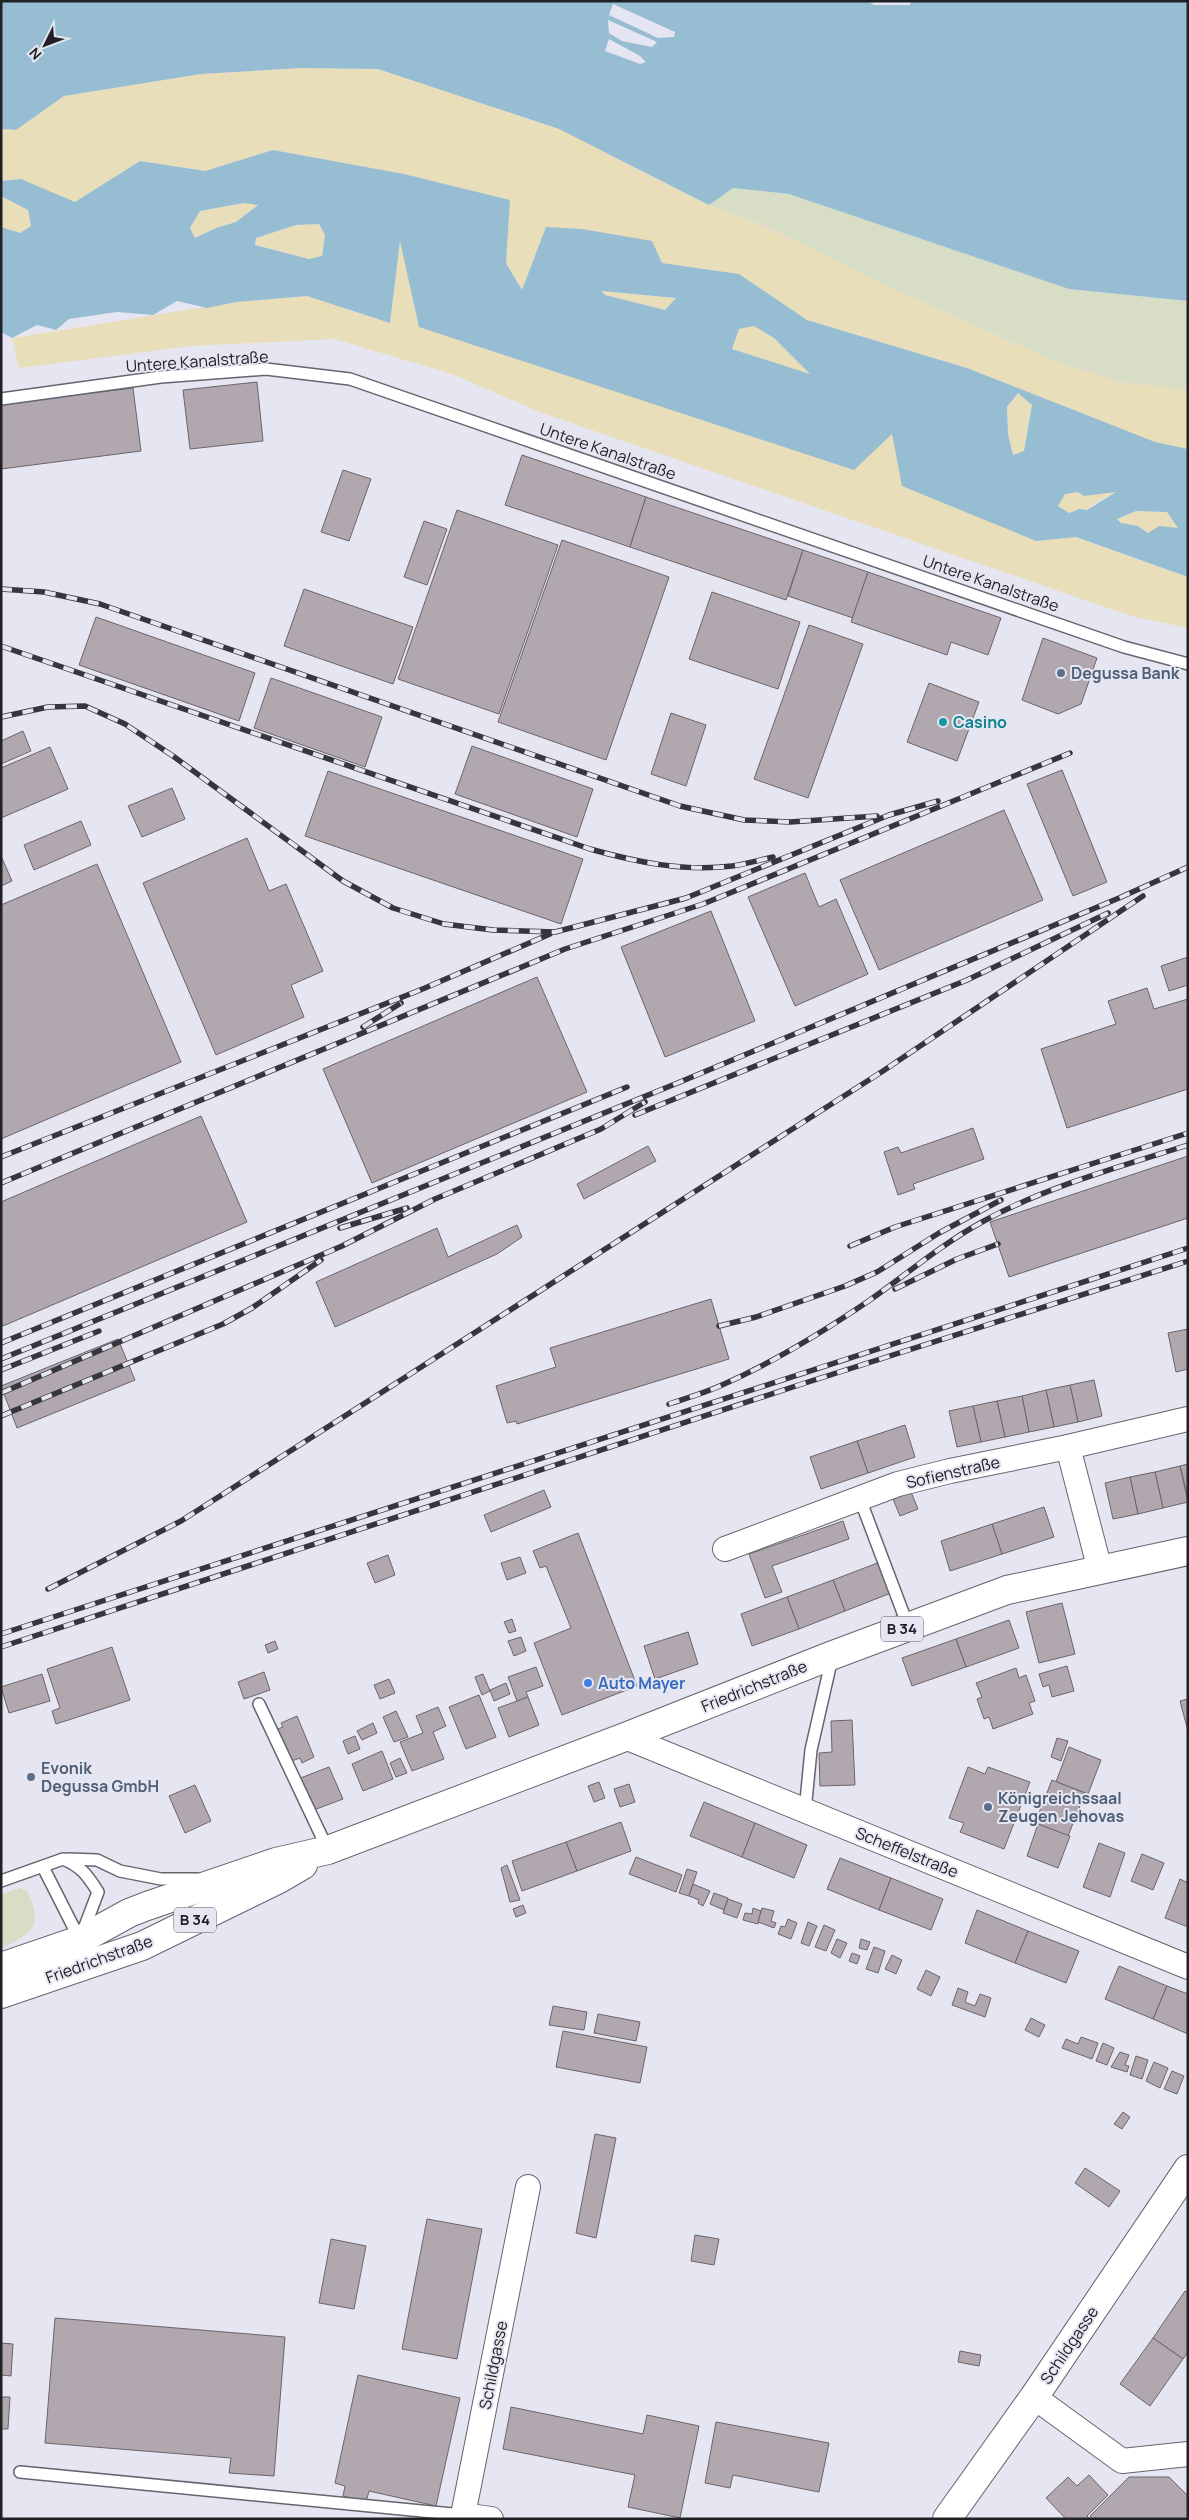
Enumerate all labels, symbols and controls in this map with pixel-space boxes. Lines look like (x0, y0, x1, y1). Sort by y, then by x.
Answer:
north arrow (20, 20, 70, 70)
text: N (25, 44, 45, 64)
street label: Untere Kanalstraße (125, 345, 269, 377)
street label: Untere Kanalstraße (537, 417, 679, 485)
street label: Untere Kanalstraße (920, 549, 1062, 617)
place label: Degussa Bank (1071, 662, 1180, 684)
marker: Degussa Bank (1055, 667, 1067, 679)
place label: Casino (953, 711, 1007, 733)
marker: Casino (937, 716, 949, 728)
street label: Sofienstraße (904, 1451, 1002, 1493)
road number: B 34 (881, 1616, 923, 1642)
street label: Friedrichstraße (698, 1655, 810, 1717)
place label: Auto Mayer (598, 1672, 685, 1694)
marker: Auto Mayer (582, 1677, 594, 1689)
place label: Evonik Degussa GmbH (41, 1757, 159, 1797)
marker: Evonik Degussa GmbH (25, 1771, 37, 1783)
place label: Königreichssaal Zeugen Jehovas (998, 1787, 1125, 1827)
marker: Königreichssaal Zeugen Jehovas (982, 1801, 994, 1813)
street label: Scheffelstraße (852, 1821, 962, 1883)
road number: B 34 (174, 1908, 216, 1932)
street label: Friedrichstraße (42, 1929, 156, 1989)
street label: Schildgasse (1035, 2302, 1103, 2388)
street label: Schildgasse (474, 2319, 512, 2411)

